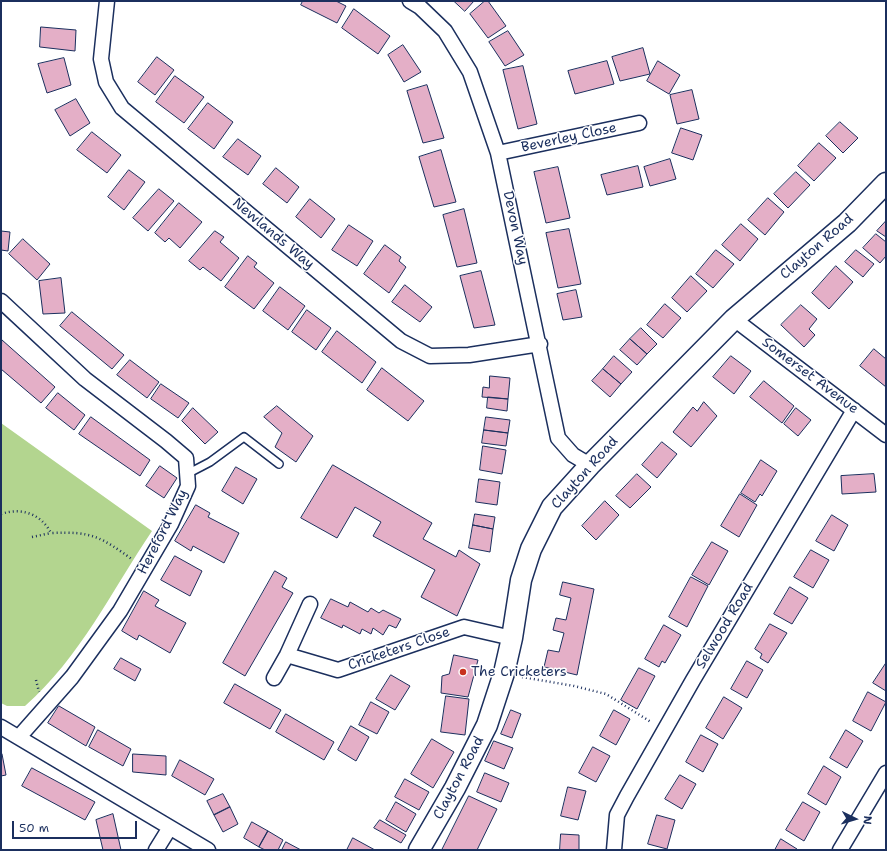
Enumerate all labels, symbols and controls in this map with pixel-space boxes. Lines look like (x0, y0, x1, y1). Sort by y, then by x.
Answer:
street label: Beverley Close (520, 120, 618, 156)
street label: Devon Way (499, 189, 531, 267)
street label: Newlands Way (229, 195, 317, 273)
street label: Clayton Road (777, 211, 857, 283)
street label: Somerset Avenue (758, 334, 862, 418)
street label: Clayton Road (548, 433, 622, 513)
street label: Hereford Way (134, 487, 192, 577)
street label: Selwood Road (693, 580, 757, 672)
street label: Cricketers Close (346, 624, 452, 674)
place label: The Cricketers (471, 664, 567, 680)
marker: The Cricketers (458, 667, 468, 677)
street label: Clayton Road (430, 734, 488, 822)
north arrow (835, 799, 875, 839)
scale bar (14, 813, 139, 839)
text: N (860, 815, 875, 825)
text: 50 m (19, 820, 49, 836)

